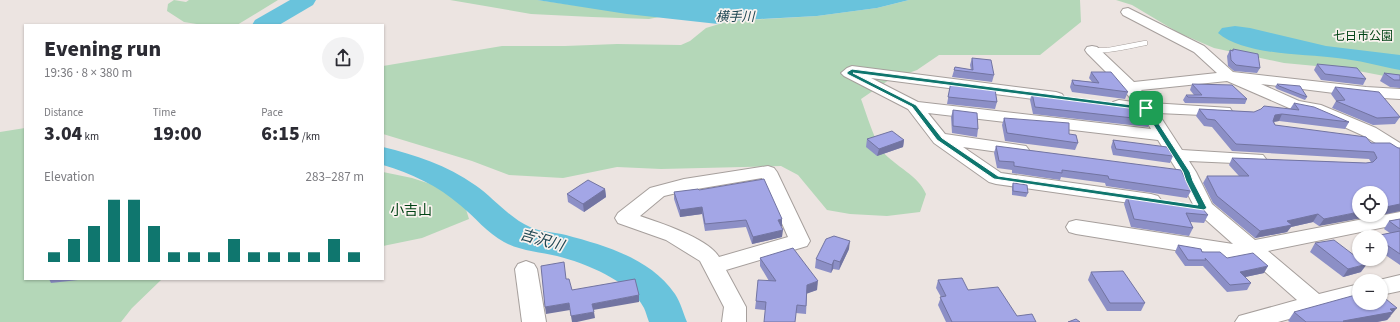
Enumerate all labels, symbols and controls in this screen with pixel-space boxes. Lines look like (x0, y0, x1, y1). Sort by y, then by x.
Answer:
water label: 横手川 (715, 8, 756, 26)
park label: 七日市公園 (1333, 28, 1393, 45)
text: Evening run (44, 33, 161, 65)
button: share (322, 37, 364, 79)
text: 19:36 · 8 × 380 m (44, 64, 132, 82)
pin (1129, 91, 1163, 125)
icon: arrive (1135, 97, 1157, 119)
text: Distance (44, 105, 83, 120)
text: Time (153, 105, 176, 120)
text: Pace (261, 105, 283, 120)
text: 3.04 (44, 120, 82, 148)
text: 19:00 (153, 120, 202, 148)
text: 6:15 (261, 120, 300, 148)
text: km (82, 129, 99, 144)
text: /km (300, 129, 320, 144)
text: Elevation (44, 168, 95, 186)
text: 283–287 m (306, 168, 364, 186)
map controls (1352, 186, 1388, 310)
button: locate (1352, 186, 1388, 222)
park label: 小吉山 (390, 201, 432, 221)
water label: 吉沢川 (517, 224, 568, 257)
button: + (1352, 230, 1388, 266)
button: − (1352, 274, 1388, 310)

